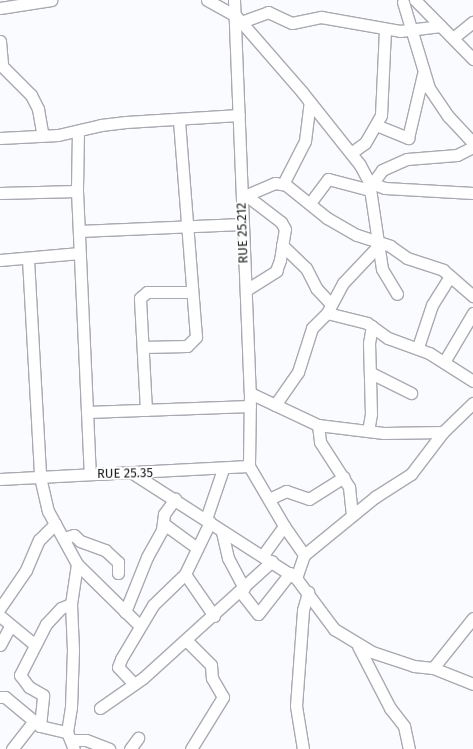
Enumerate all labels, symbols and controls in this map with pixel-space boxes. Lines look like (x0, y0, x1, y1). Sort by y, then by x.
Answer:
street label: RUE 25.212 (234, 202, 252, 264)
street label: RUE 25.35 (97, 466, 153, 482)

